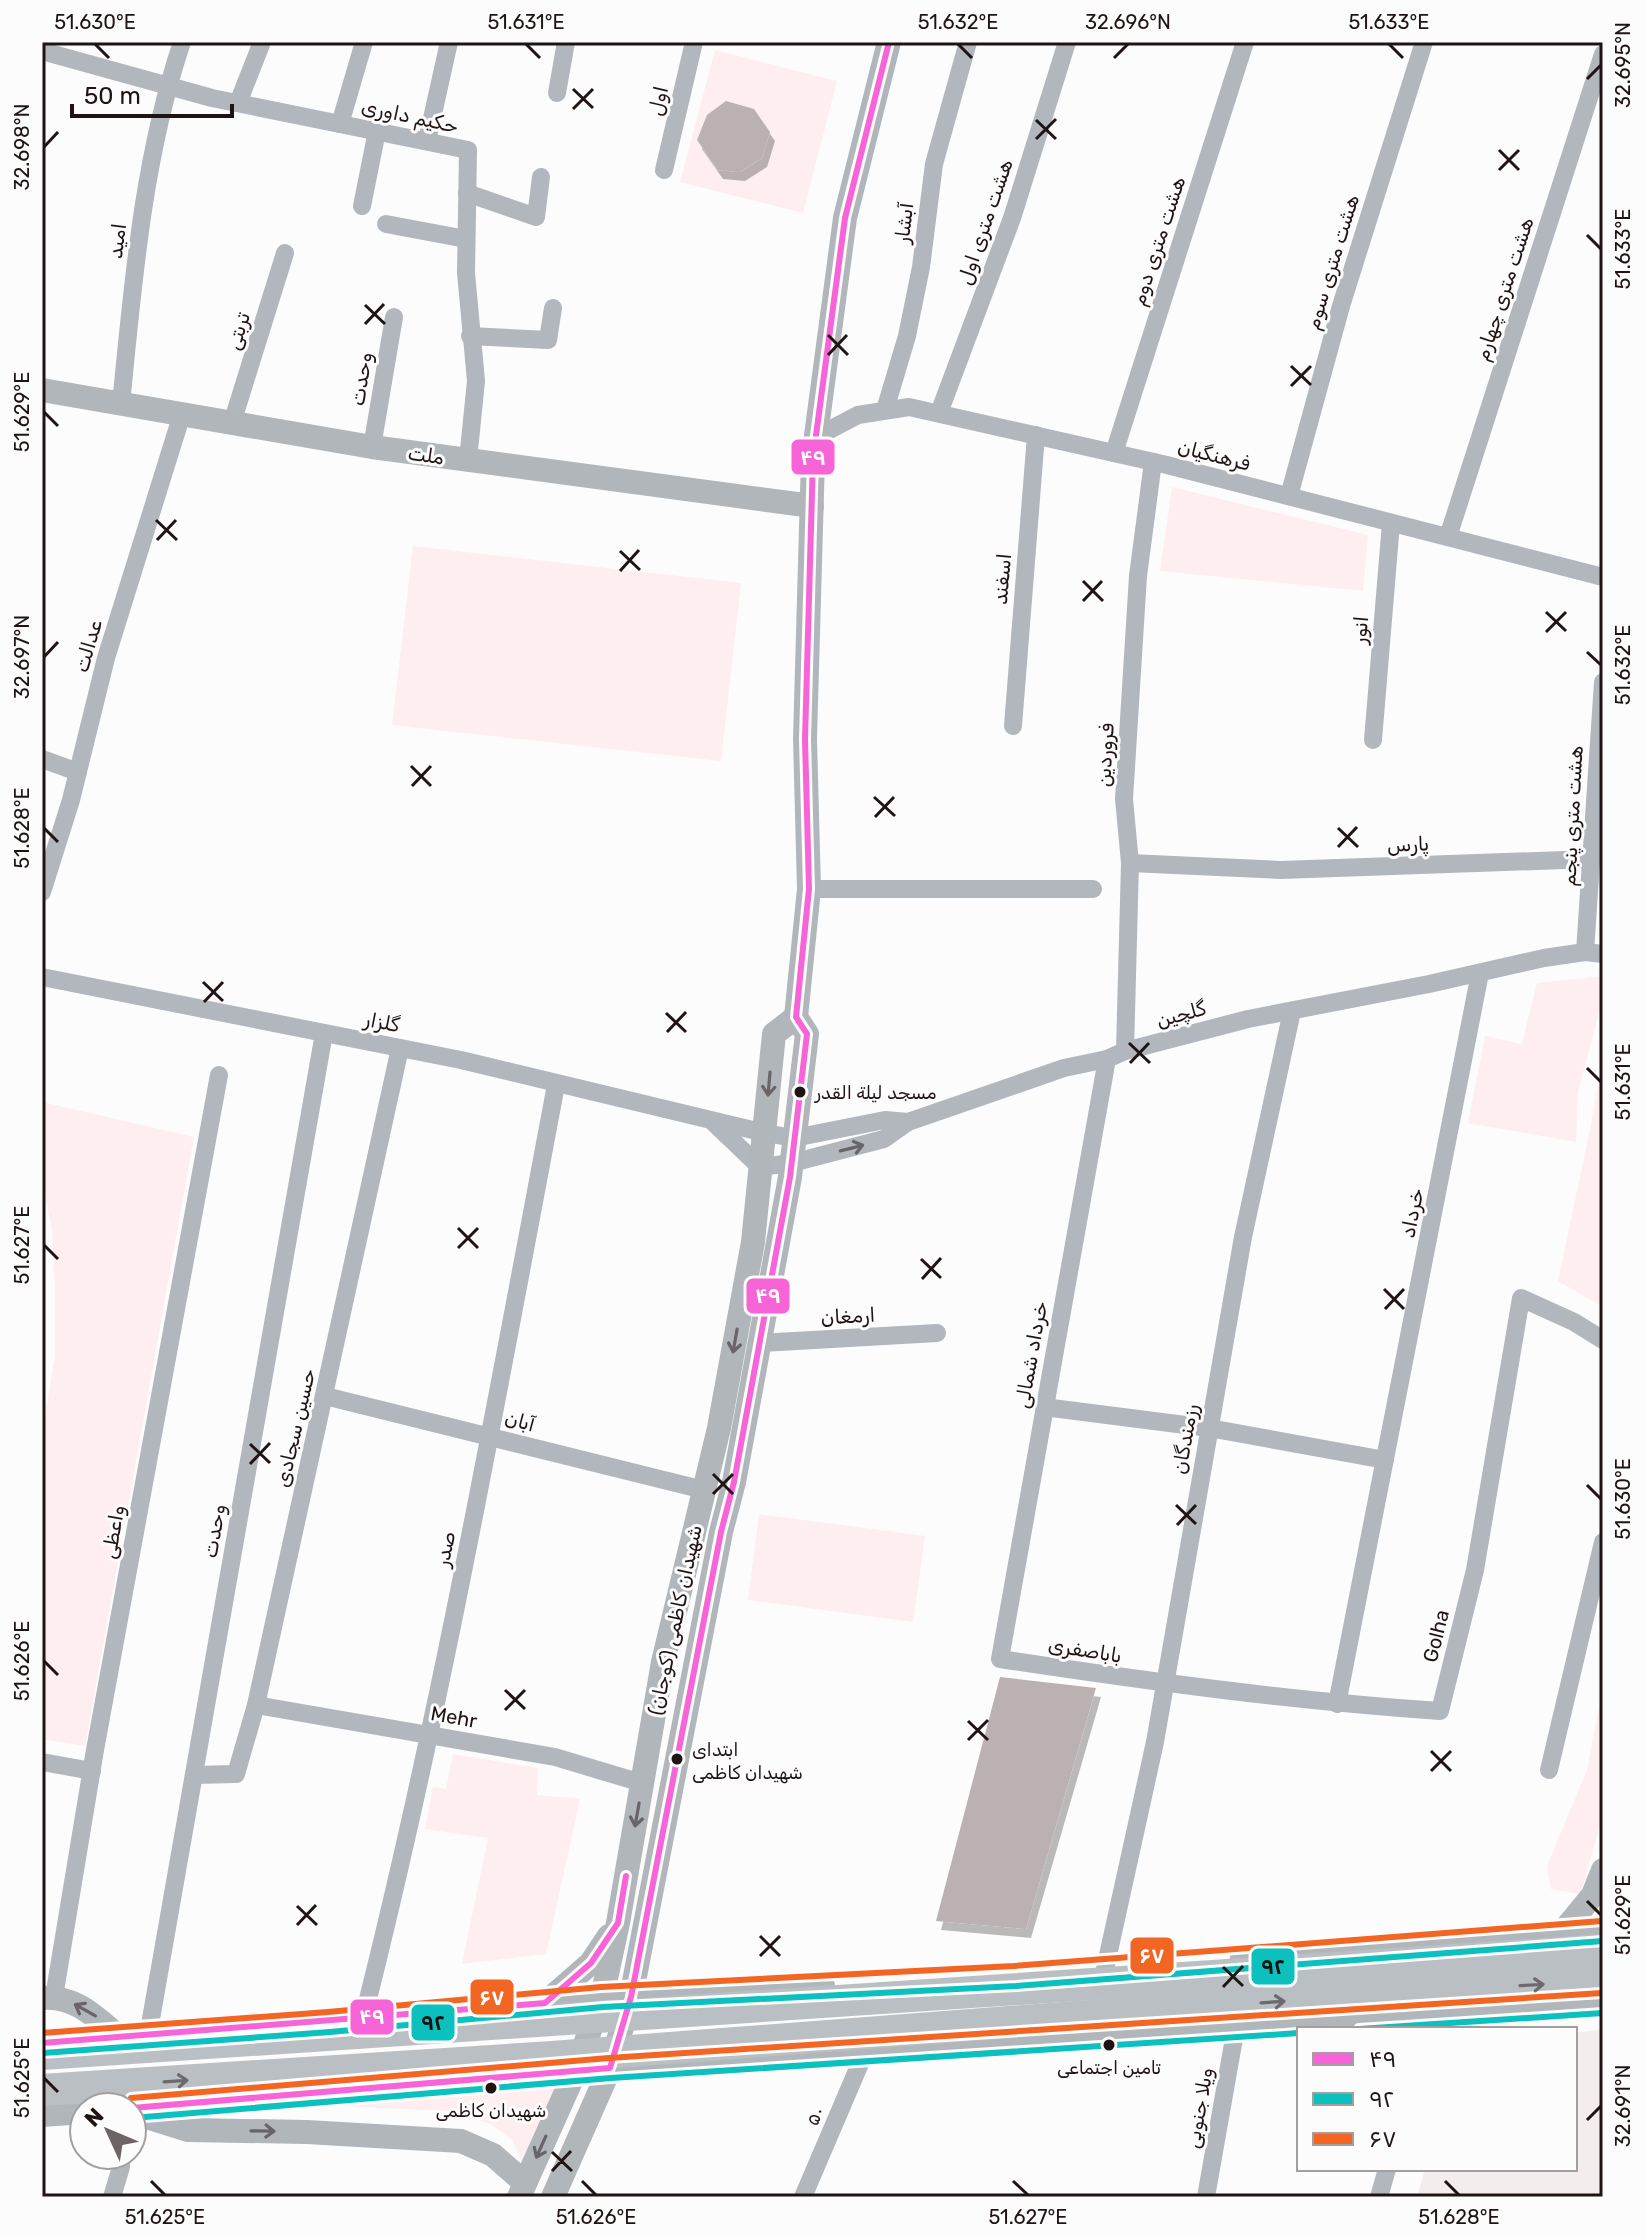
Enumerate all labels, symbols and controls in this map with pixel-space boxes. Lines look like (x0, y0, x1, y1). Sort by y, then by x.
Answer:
text: 51.630°E (54, 10, 136, 34)
text: 51.631°E (487, 10, 565, 34)
text: 51.632°E (918, 10, 998, 34)
text: 32.696°N (1085, 10, 1171, 34)
text: 51.633°E (1349, 10, 1429, 34)
text: 32.695°N (1611, 22, 1635, 108)
scale bar (72, 68, 232, 118)
text: 50 m (84, 82, 141, 110)
street label: اول (643, 84, 673, 118)
street label: حکیم داوری (359, 94, 461, 139)
text: 32.698°N (10, 104, 34, 190)
street label: هشت متری اول (952, 156, 1018, 288)
street label: هشت متری دوم (1126, 174, 1192, 309)
street label: هشت متری سوم (1300, 192, 1366, 333)
street label: آبشار (889, 201, 918, 246)
text: 51.633°E (1611, 209, 1635, 289)
street label: هشت متری چهارم (1470, 214, 1540, 364)
street label: امید (103, 222, 131, 260)
street label: تربتی (221, 309, 255, 353)
street label: وحدت (345, 350, 377, 408)
text: 51.629°E (10, 372, 34, 452)
street label: فرهنگیان (1175, 434, 1253, 476)
line badge: ۴۹ (790, 438, 836, 476)
street label: ملت (406, 441, 446, 469)
text: ۴۹ (800, 444, 826, 471)
street label: اسفند (988, 552, 1016, 606)
text: 32.697°N (10, 615, 34, 699)
street label: انور (1347, 615, 1373, 646)
street label: عدالت (69, 617, 107, 675)
text: 51.632°E (1611, 625, 1635, 705)
street label: فروردین (1091, 722, 1119, 788)
street label: هشت متری پنجم (1556, 745, 1590, 887)
text: 51.628°E (10, 787, 34, 869)
street label: پارس (1387, 831, 1430, 859)
street label: گلچین (1154, 996, 1208, 1032)
street label: گلزار (361, 1007, 402, 1037)
text: 51.631°E (1611, 1043, 1635, 1121)
one-way arrow (761, 1070, 776, 1096)
place label: مسجد لیلة القدر (814, 1082, 937, 1104)
marker: مسجد لیلة القدر (792, 1084, 808, 1100)
one-way arrow (839, 1139, 864, 1154)
street label: خرداد (1395, 1186, 1429, 1240)
text: 51.627°E (10, 1206, 34, 1284)
line badge: ۴۹ (745, 1277, 791, 1315)
text: ۴۹ (755, 1282, 781, 1309)
street label: خرداد شمالی (1010, 1300, 1052, 1410)
street label: ارمغان (820, 1303, 876, 1329)
one-way arrow (727, 1328, 742, 1353)
street label: حسین سجادی (270, 1366, 320, 1490)
street label: رزمندگان (1167, 1402, 1203, 1476)
street label: آبان (502, 1405, 538, 1437)
text: 51.630°E (1611, 1458, 1635, 1540)
street label: وحدت (197, 1502, 231, 1560)
street label: واعظی (96, 1503, 130, 1561)
street label: شهیدان کاظمی (کوجان) (643, 1523, 707, 1717)
street label: صدر (429, 1529, 460, 1570)
street label: Golha (1418, 1607, 1454, 1665)
text: 51.626°E (10, 1621, 34, 1701)
street label: باباصفری (1046, 1632, 1124, 1668)
street label: Mehr (429, 1701, 480, 1733)
place label: ابتدای شهیدان کاظمی (692, 1739, 803, 1784)
marker: ابتدای شهیدان کاظمی (669, 1751, 685, 1767)
one-way arrow (628, 1801, 643, 1827)
text: 51.629°E (1611, 1875, 1635, 1955)
line badge: ۶۷ (1129, 1936, 1175, 1975)
text: ۶۷ (1139, 1942, 1165, 1969)
line badge: ۹۲ (1250, 1947, 1296, 1986)
text: ۹۲ (1261, 1953, 1285, 1980)
one-way arrow (1518, 1977, 1545, 1992)
line badge: ۶۷ (469, 1978, 515, 2016)
text: ۶۷ (479, 1984, 505, 2011)
one-way arrow (1259, 1994, 1286, 2009)
line badge: ۴۹ (349, 1998, 395, 2036)
one-way arrow (74, 2002, 96, 2018)
text: ۴۹ (359, 2003, 385, 2030)
line badge: ۹۲ (410, 2003, 456, 2042)
text: ۹۲ (421, 2009, 445, 2036)
legend (1297, 2027, 1577, 2171)
marker: تامین اجتماعی (1101, 2037, 1117, 2053)
text: 51.625°E (10, 2038, 34, 2118)
text: ۴۹ (1369, 2045, 1396, 2073)
place label: تامین اجتماعی (1057, 2057, 1161, 2079)
text: 32.691°N (1611, 2065, 1635, 2147)
street label: ویلا جنوبی (1180, 2066, 1218, 2150)
one-way arrow (162, 2073, 189, 2088)
marker: شهیدان کاظمی (483, 2080, 499, 2096)
text: ۹۲ (1369, 2085, 1395, 2113)
north arrow (68, 2091, 148, 2171)
place label: شهیدان کاظمی (436, 2100, 546, 2122)
text: N (79, 2102, 109, 2133)
street label: ۵۰ (799, 2103, 829, 2129)
one-way arrow (249, 2123, 276, 2139)
text: ۶۷ (1369, 2125, 1397, 2153)
one-way arrow (533, 2135, 548, 2159)
text: 51.625°E (125, 2205, 205, 2229)
text: 51.626°E (556, 2205, 636, 2229)
text: 51.627°E (989, 2205, 1067, 2229)
text: 51.628°E (1418, 2205, 1500, 2229)

